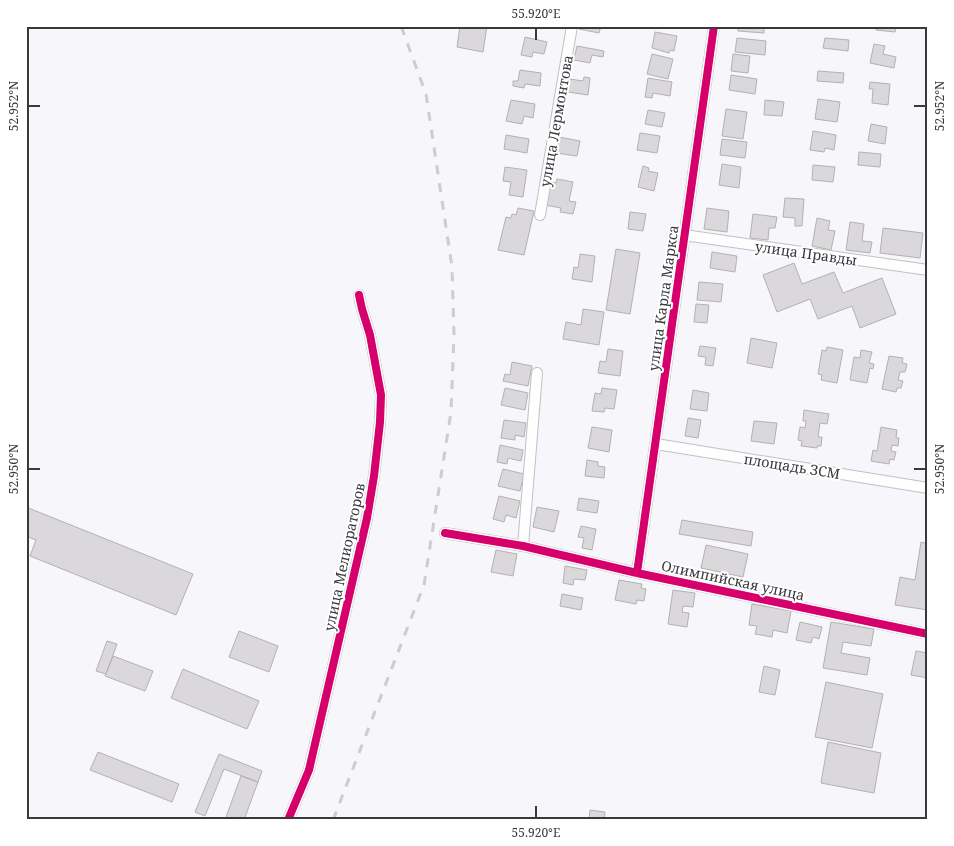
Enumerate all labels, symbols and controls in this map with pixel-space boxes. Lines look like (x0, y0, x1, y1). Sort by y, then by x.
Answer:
text: 55.920°E (512, 5, 560, 22)
street label: улица Лермонтова (535, 53, 577, 189)
text: 52.952°N (5, 81, 22, 131)
text: 52.952°N (931, 81, 948, 131)
street label: улица Карла Маркса (643, 224, 683, 372)
street label: улица Правды (754, 236, 858, 270)
text: 52.950°N (5, 444, 22, 494)
text: 52.950°N (931, 444, 948, 494)
street label: площадь ЗСМ (743, 449, 841, 483)
street label: улица Мелиораторов (319, 481, 369, 633)
street label: Олимпийская улица (660, 556, 806, 604)
text: 55.920°E (512, 824, 560, 841)

